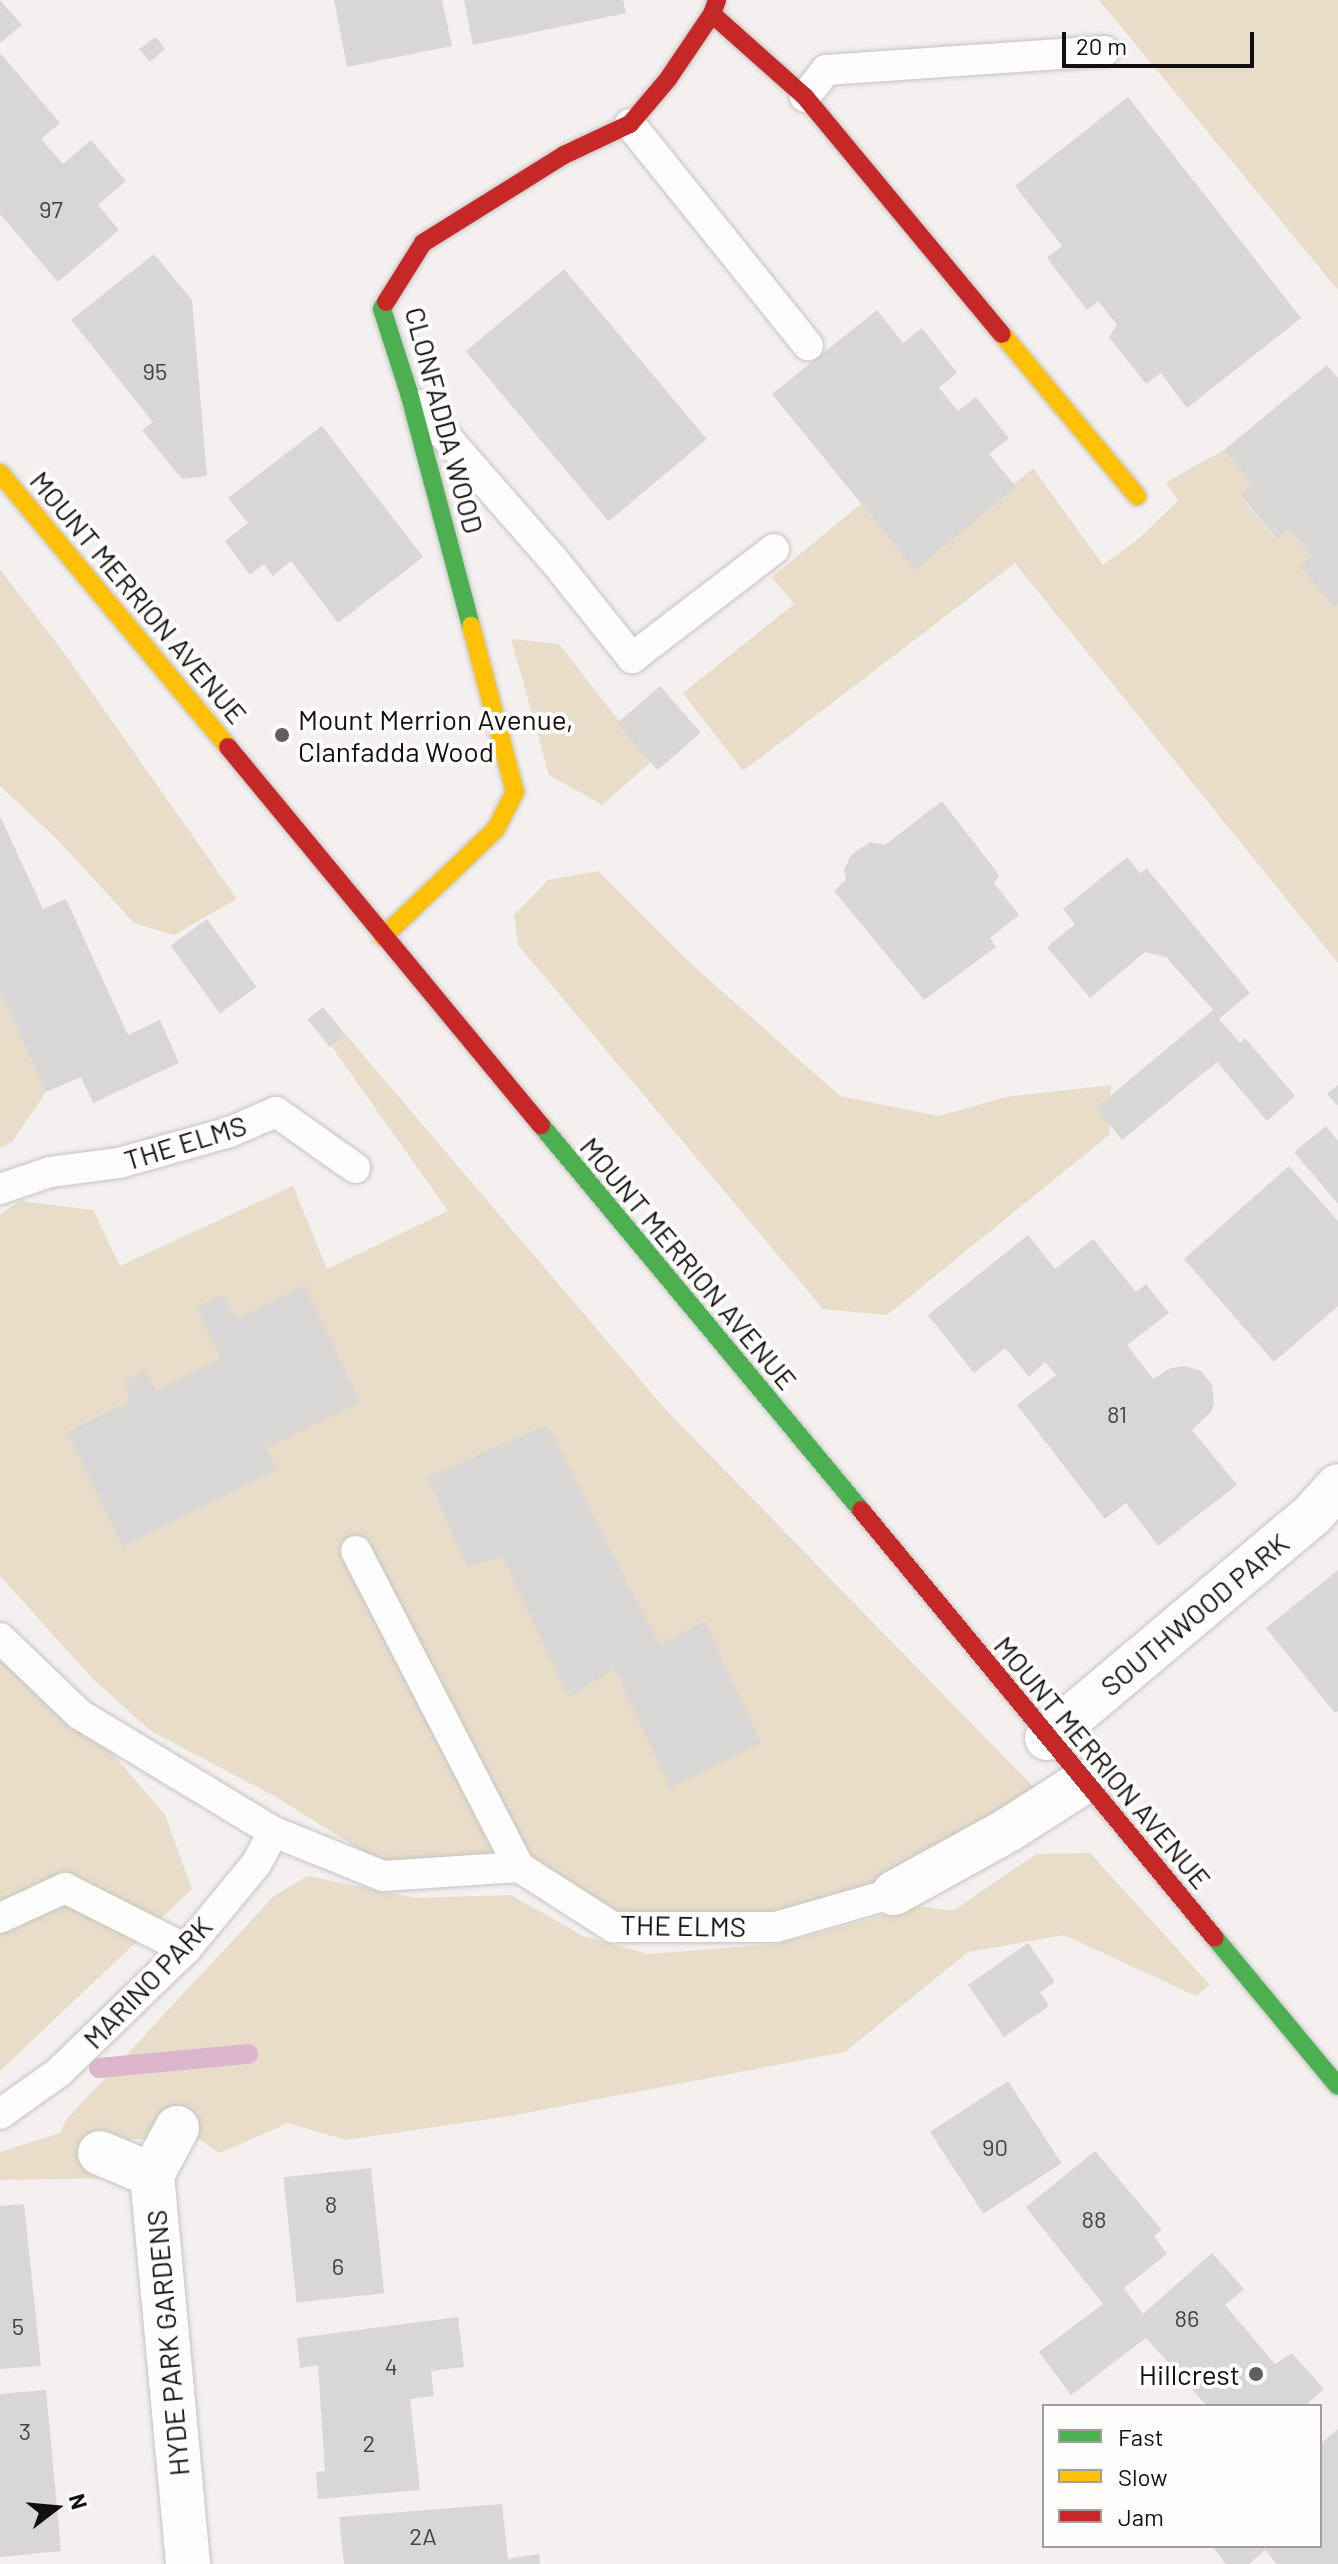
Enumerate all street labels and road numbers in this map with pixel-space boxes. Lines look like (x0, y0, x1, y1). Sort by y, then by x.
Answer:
street label: CLONFADDA WOOD (399, 303, 491, 537)
street label: MOUNT MERRION AVENUE (24, 464, 254, 730)
street label: THE ELMS (120, 1108, 250, 1176)
street label: MOUNT MERRION AVENUE (574, 1130, 804, 1396)
street label: SOUTHWOOD PARK (1093, 1526, 1295, 1702)
street label: MOUNT MERRION AVENUE (988, 1629, 1218, 1895)
street label: THE ELMS (620, 1907, 746, 1943)
street label: MARINO PARK (76, 1909, 218, 2055)
street label: HYDE PARK GARDENS (139, 2208, 195, 2478)

